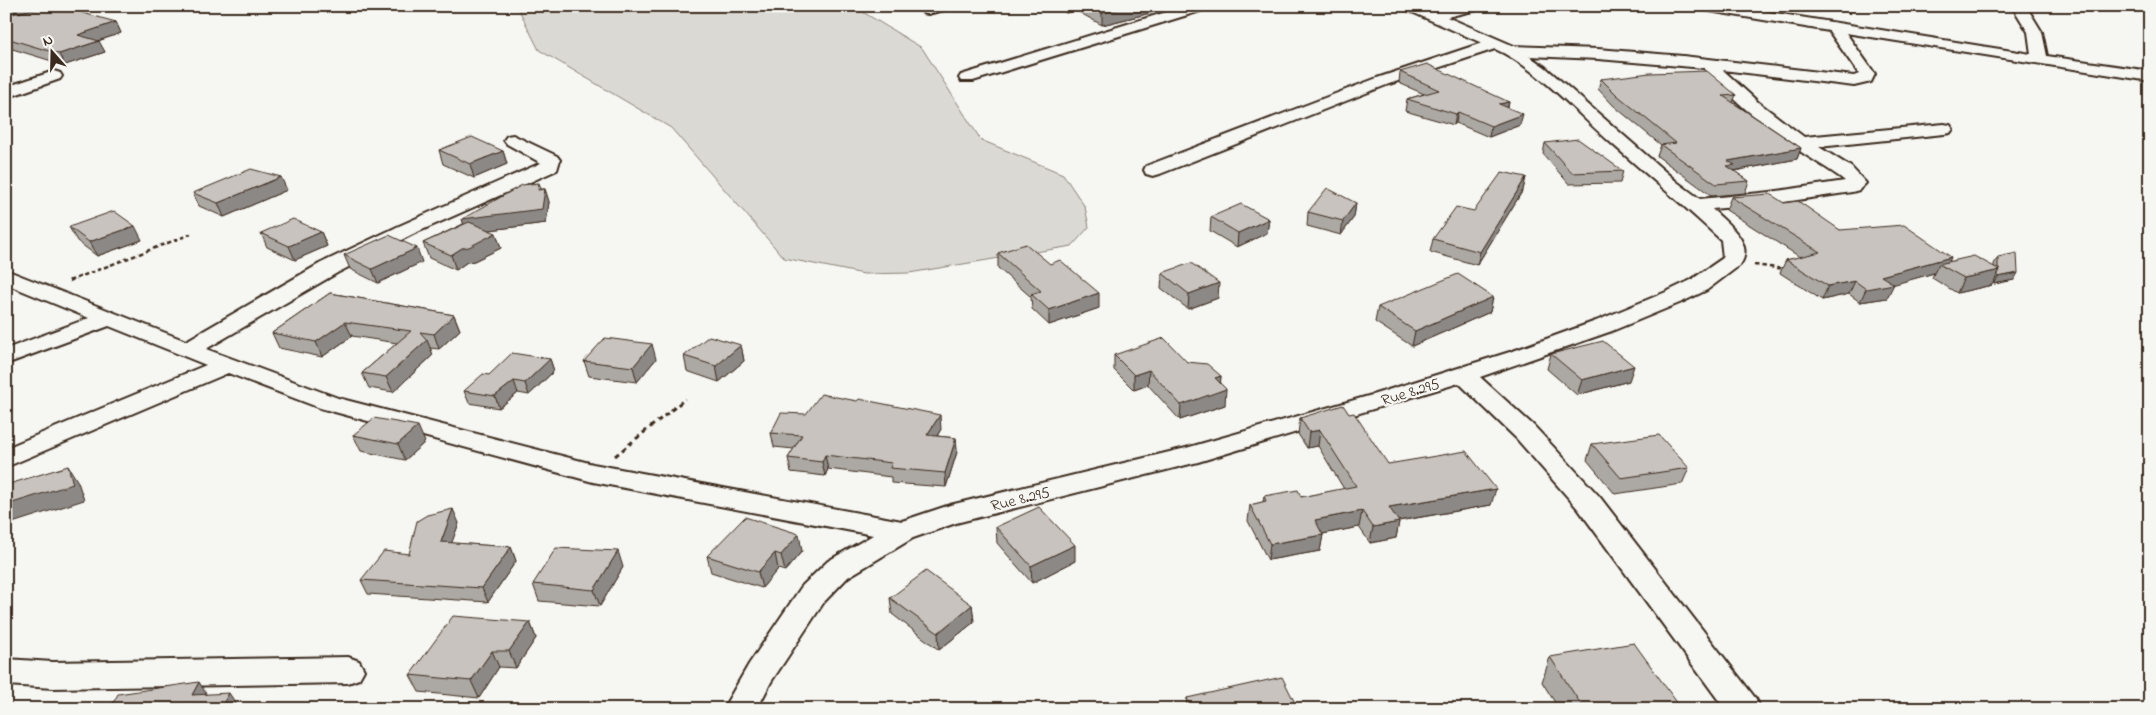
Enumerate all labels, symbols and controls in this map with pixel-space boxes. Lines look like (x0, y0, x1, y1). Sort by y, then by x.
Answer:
north arrow (28, 28, 78, 78)
text: N (40, 30, 56, 53)
street label: Rue 8.295 (1378, 373, 1443, 413)
street label: Rue 8.295 (988, 481, 1053, 519)

